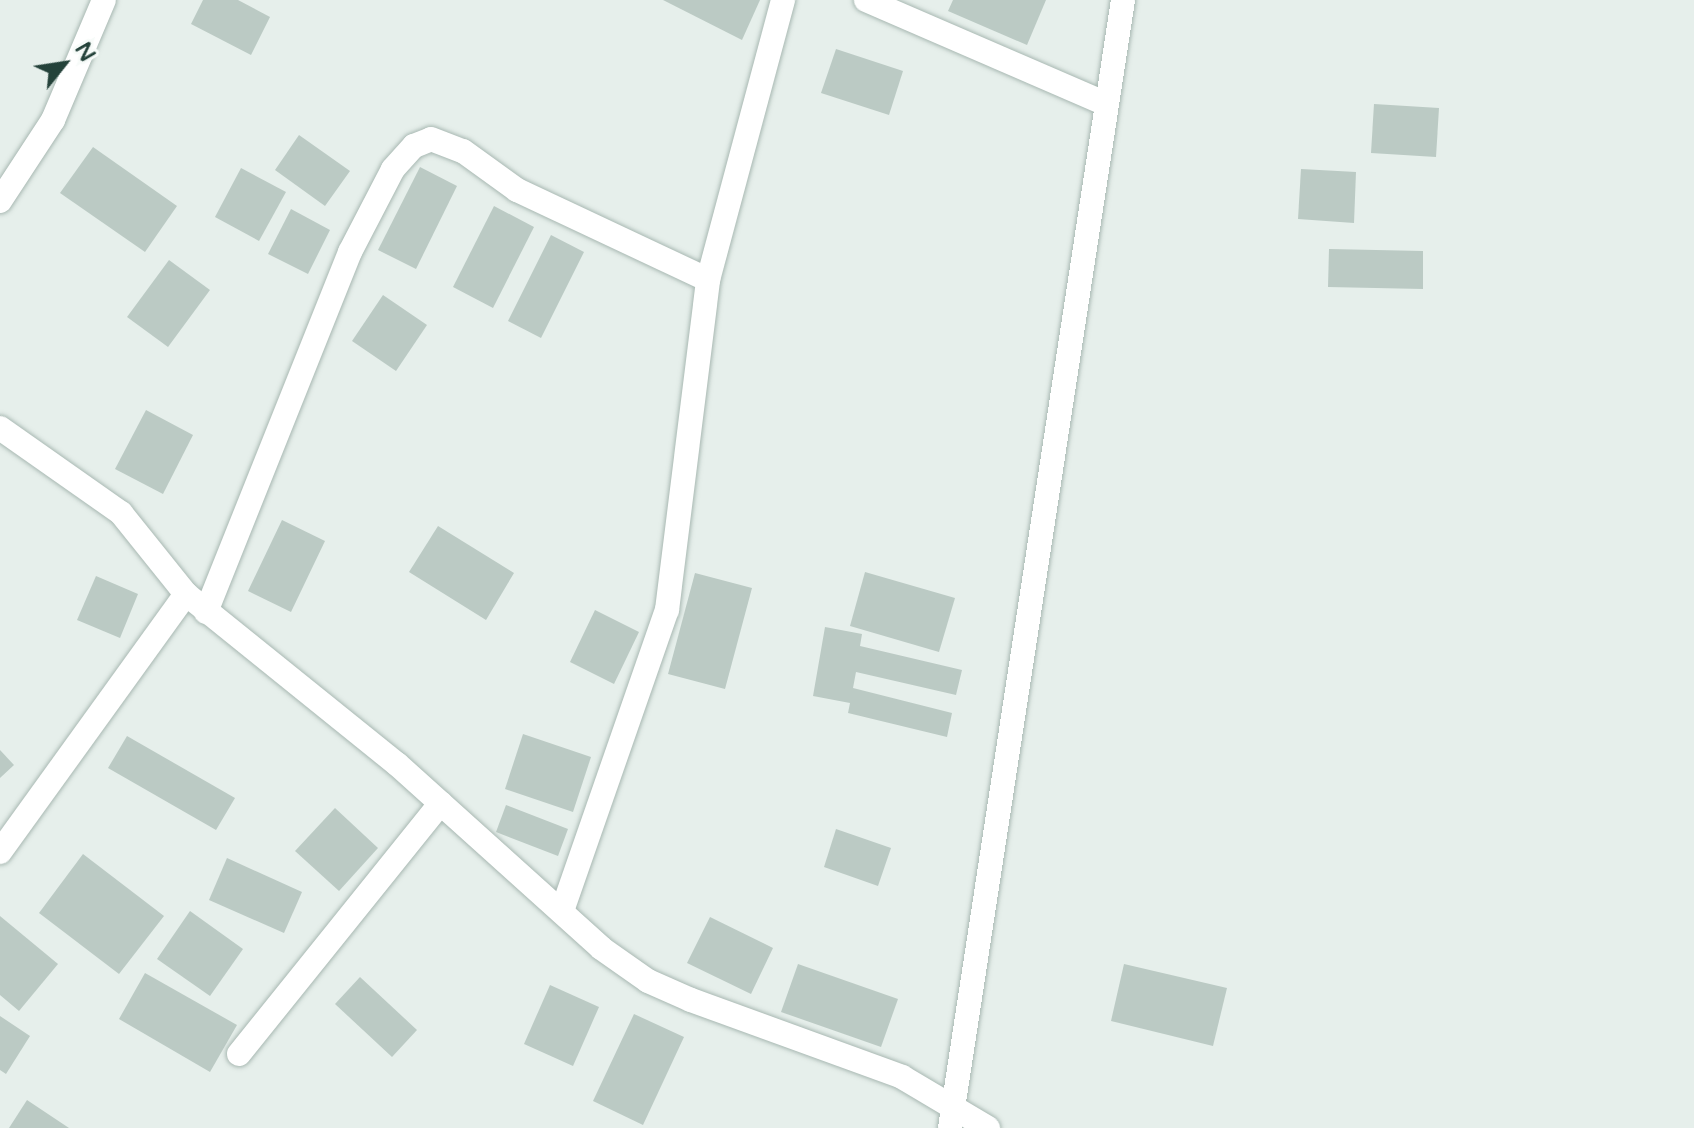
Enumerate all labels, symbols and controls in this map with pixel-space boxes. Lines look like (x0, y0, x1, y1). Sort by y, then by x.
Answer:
north arrow (24, 24, 104, 104)
text: N (69, 38, 100, 66)

